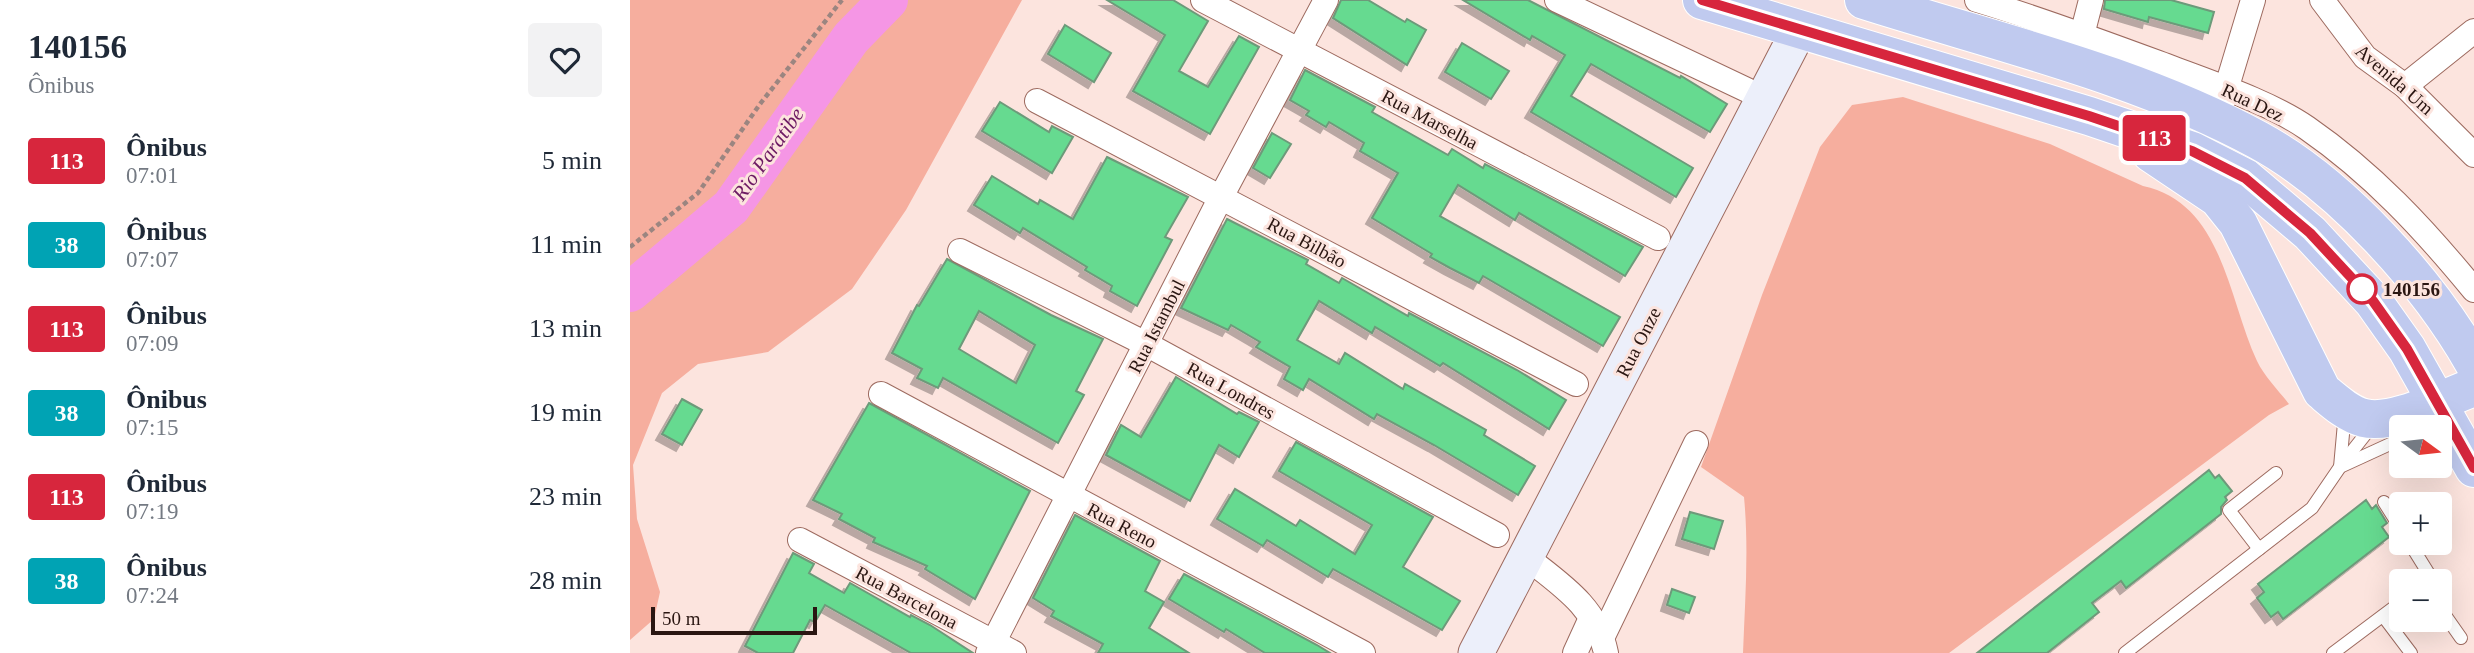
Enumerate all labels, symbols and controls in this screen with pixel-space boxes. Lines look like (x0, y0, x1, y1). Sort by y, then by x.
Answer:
button: heart (528, 23, 602, 97)
text: 140156 (28, 29, 127, 65)
street label: Avenida Um (2351, 40, 2438, 119)
text: Ônibus (28, 73, 94, 98)
street label: Rua Dez (2218, 79, 2287, 126)
street label: Rua Marselha (1378, 85, 1482, 154)
water label: Rio Paratibe (727, 103, 809, 206)
line badge: 113 (2114, 115, 2194, 161)
text: 113 (2137, 125, 2171, 151)
text: Ônibus (126, 133, 207, 162)
text: 5 min (542, 146, 602, 175)
text: 113 (49, 148, 84, 174)
text: 07:01 (126, 163, 178, 188)
street label: Rua Bilbão (1264, 213, 1350, 272)
text: Ônibus (126, 217, 207, 246)
text: 11 min (530, 230, 602, 259)
text: 38 (55, 232, 79, 258)
text: 07:07 (126, 247, 178, 272)
marker: 140156 (2347, 274, 2377, 304)
street label: Rua Istambul (1124, 276, 1189, 376)
place label: 140156 (2383, 279, 2440, 300)
text: Ônibus (126, 301, 207, 330)
street label: Rua Onze (1612, 304, 1665, 381)
text: 13 min (529, 314, 602, 343)
text: 113 (49, 316, 84, 342)
text: 07:09 (126, 331, 178, 356)
street label: Rua Londres (1183, 358, 1279, 423)
text: Ônibus (126, 385, 207, 414)
text: 19 min (529, 398, 602, 427)
text: 38 (55, 400, 79, 426)
text: 07:15 (126, 415, 178, 440)
north arrow (2389, 415, 2452, 478)
map controls (2389, 415, 2452, 632)
text: Ônibus (126, 469, 207, 498)
text: 23 min (529, 482, 602, 511)
text: 113 (49, 484, 84, 510)
button: + (2389, 492, 2452, 555)
street label: Rua Reno (1084, 498, 1160, 552)
text: 07:19 (126, 499, 178, 524)
text: Ônibus (126, 553, 207, 582)
street label: Rua Barcelona (852, 562, 962, 633)
text: 28 min (529, 566, 602, 595)
text: 38 (55, 568, 79, 594)
button: − (2389, 569, 2452, 632)
text: 07:24 (126, 583, 178, 608)
scale bar (651, 604, 817, 636)
text: 50 m (662, 608, 701, 629)

